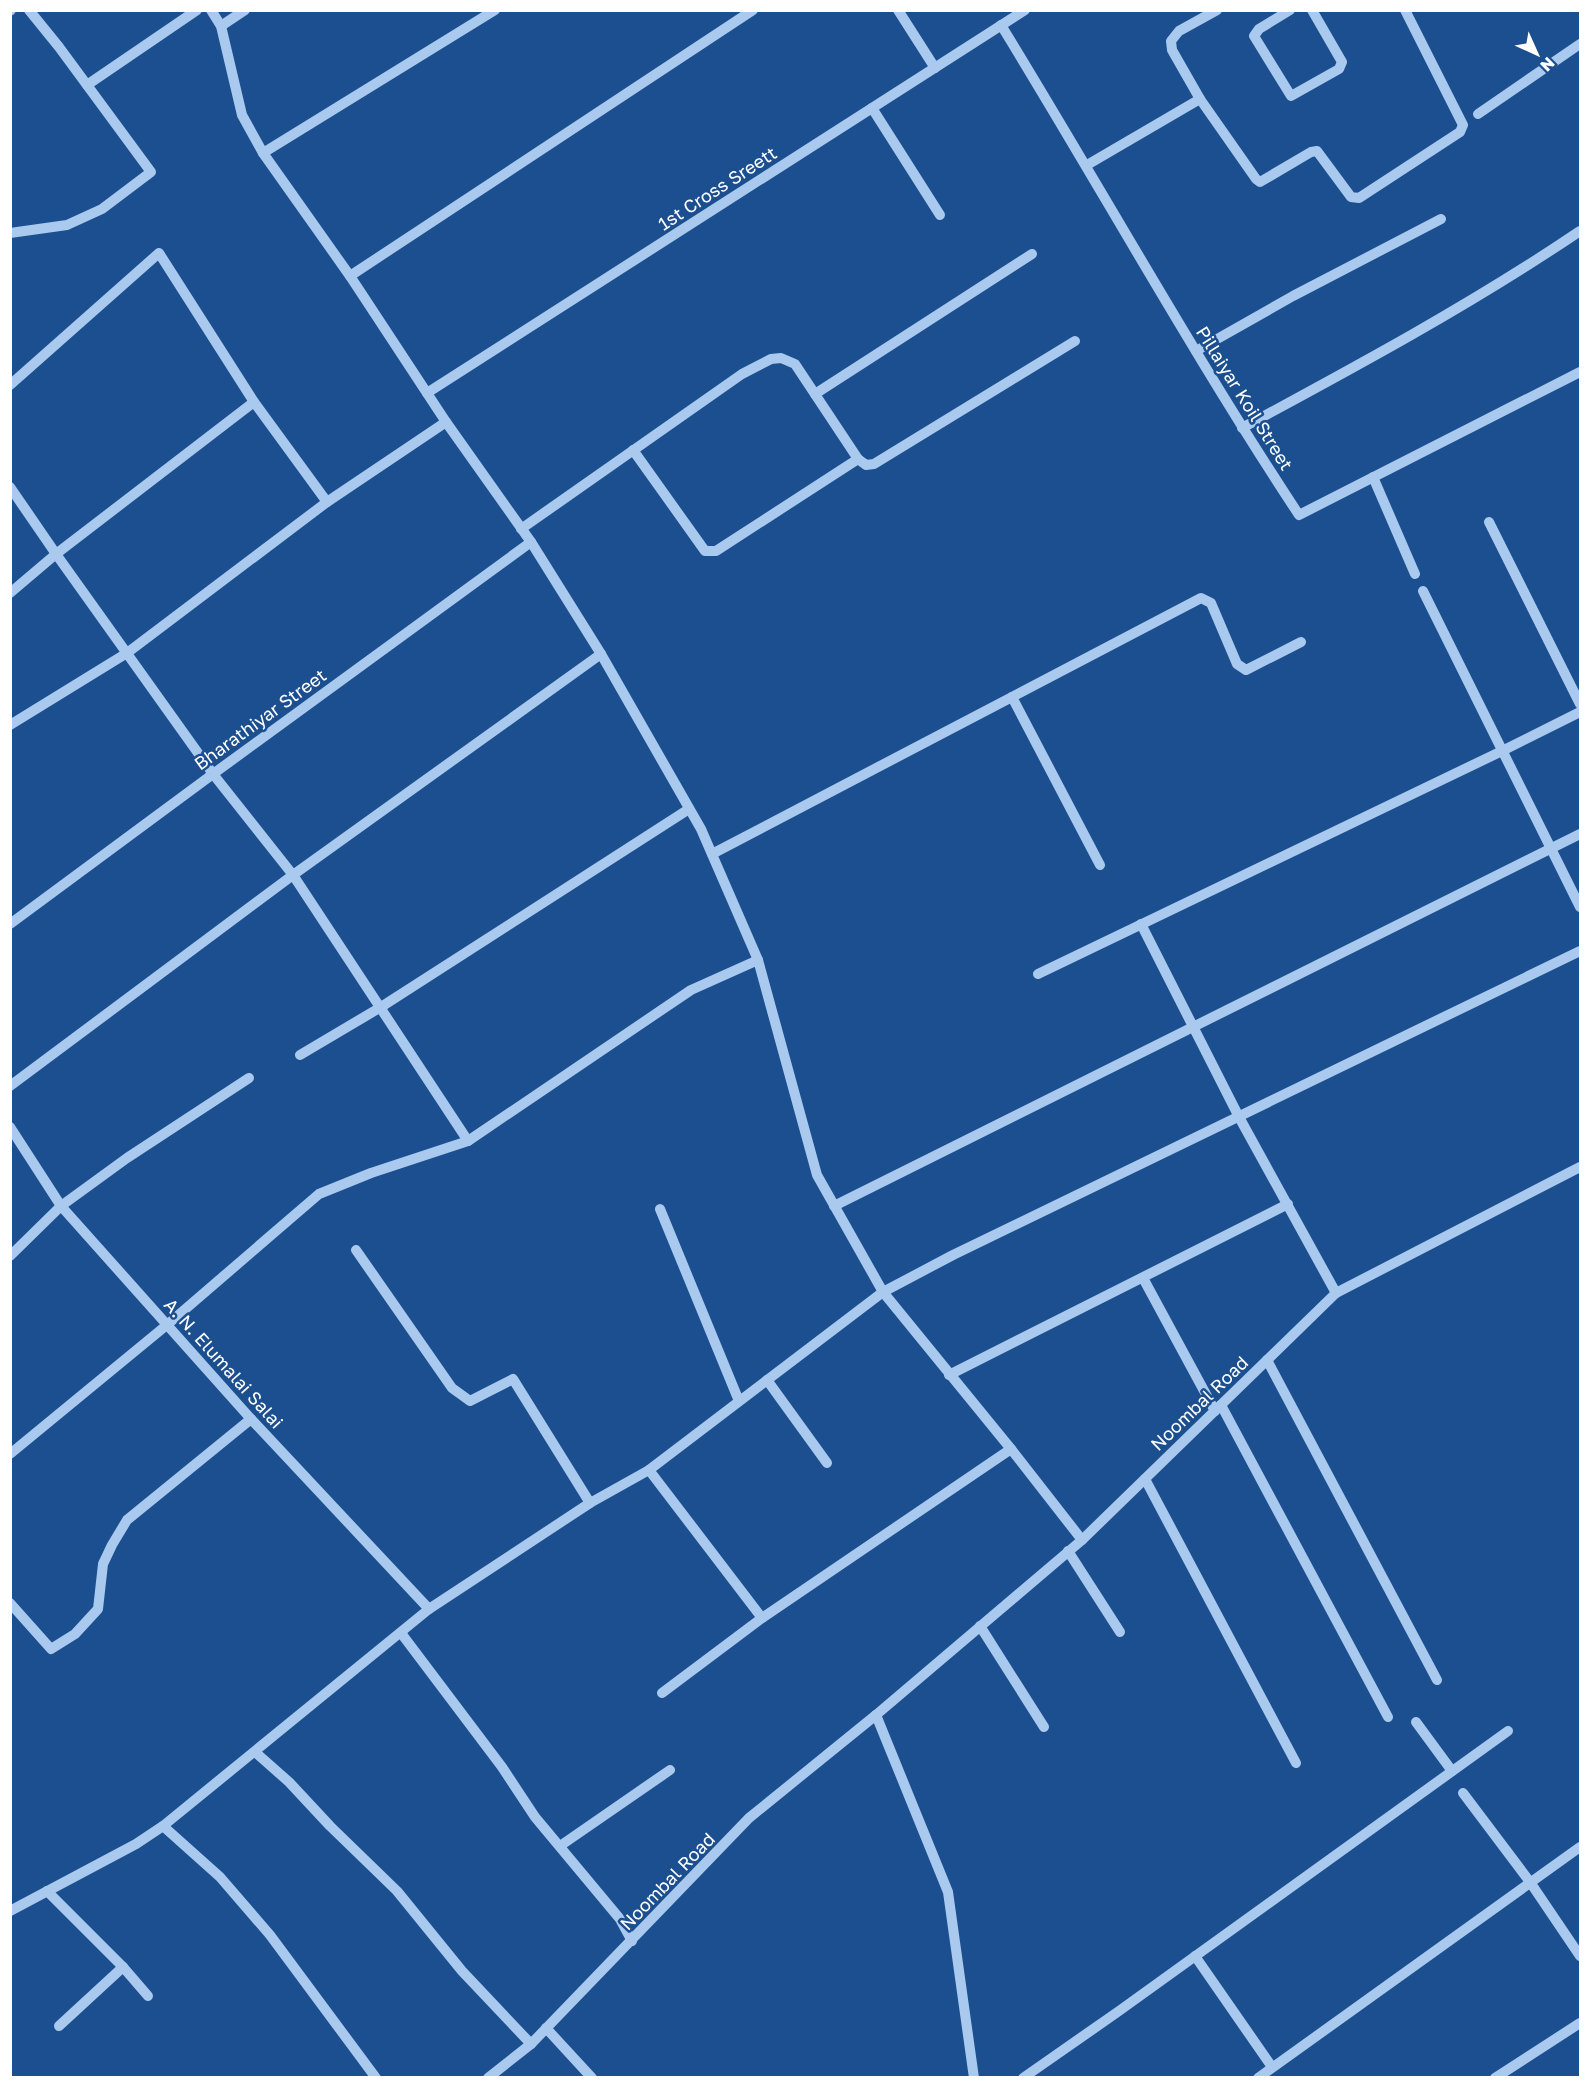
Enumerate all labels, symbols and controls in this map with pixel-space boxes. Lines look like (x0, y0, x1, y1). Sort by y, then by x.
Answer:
north arrow (1507, 24, 1567, 84)
text: N (1536, 53, 1559, 76)
street label: 1st Cross Sreett (654, 141, 780, 235)
street label: Pillaiyar Koil Street (1192, 322, 1298, 474)
street label: Bharathiyar Street (190, 664, 330, 774)
street label: A. N. Elumalai Salai (160, 1294, 288, 1432)
street label: Noombal Road (1146, 1351, 1252, 1455)
street label: Noombal Road (615, 1828, 719, 1934)

